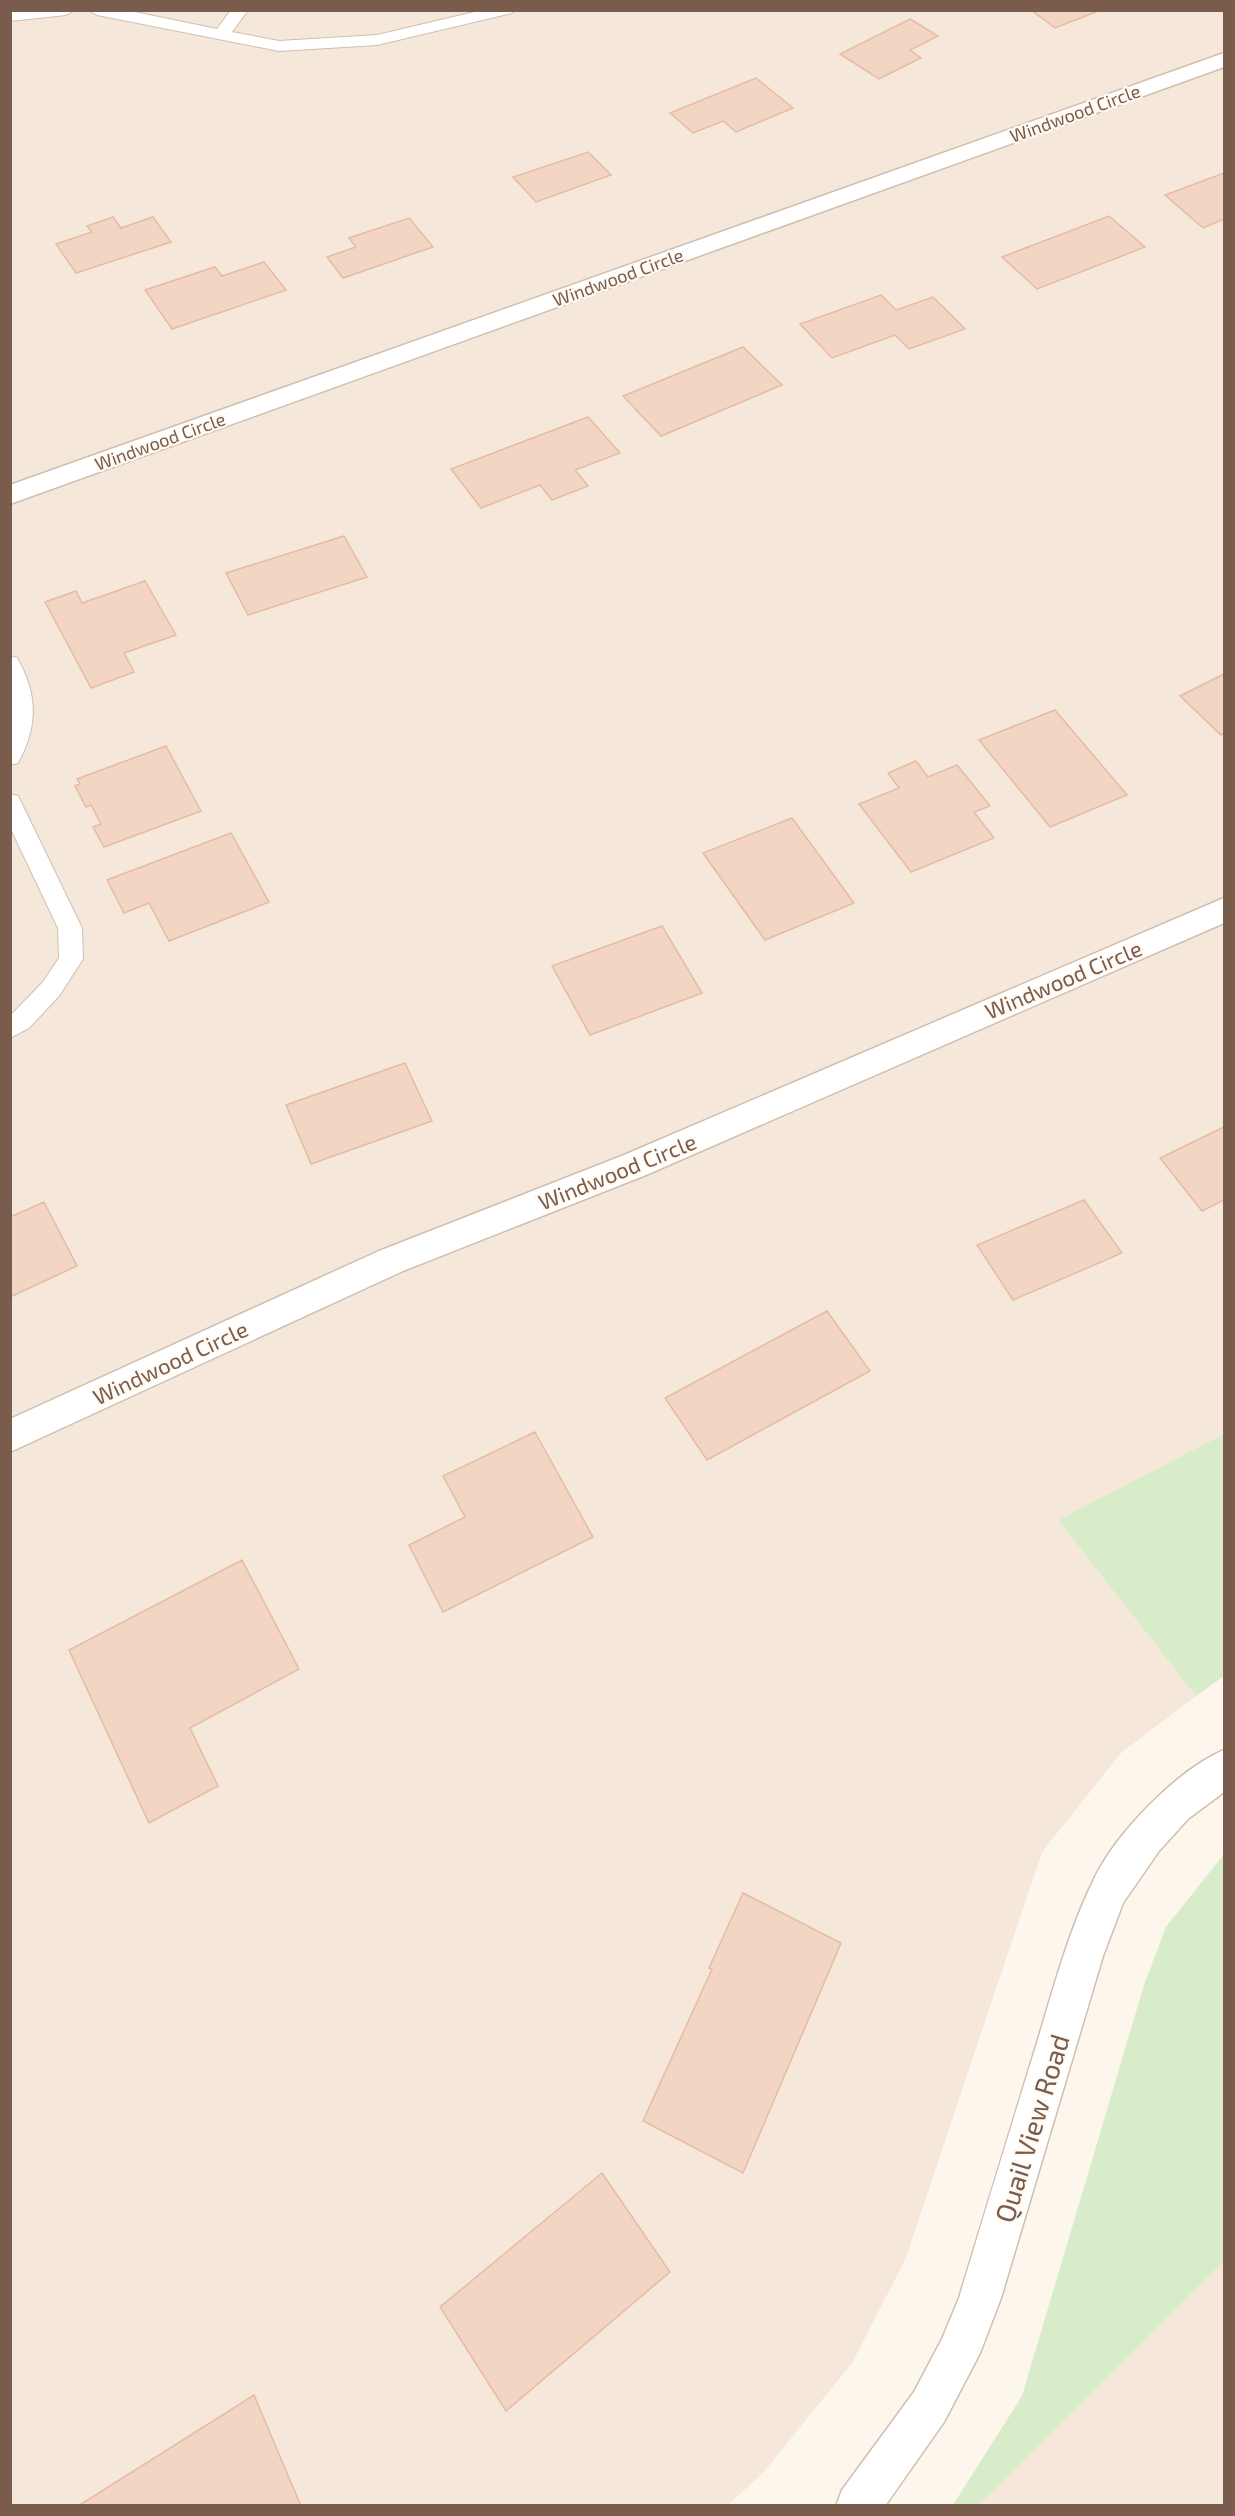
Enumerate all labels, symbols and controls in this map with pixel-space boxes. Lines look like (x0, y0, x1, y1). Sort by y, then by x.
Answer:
street label: Windwood Circle (1007, 79, 1143, 147)
street label: Windwood Circle (550, 243, 686, 311)
street label: Windwood Circle (92, 407, 228, 475)
street label: Windwood Circle (981, 934, 1145, 1024)
street label: Windwood Circle (534, 1127, 700, 1215)
street label: Windwood Circle (88, 1315, 252, 1409)
street label: Quail View Road (987, 2030, 1076, 2226)

